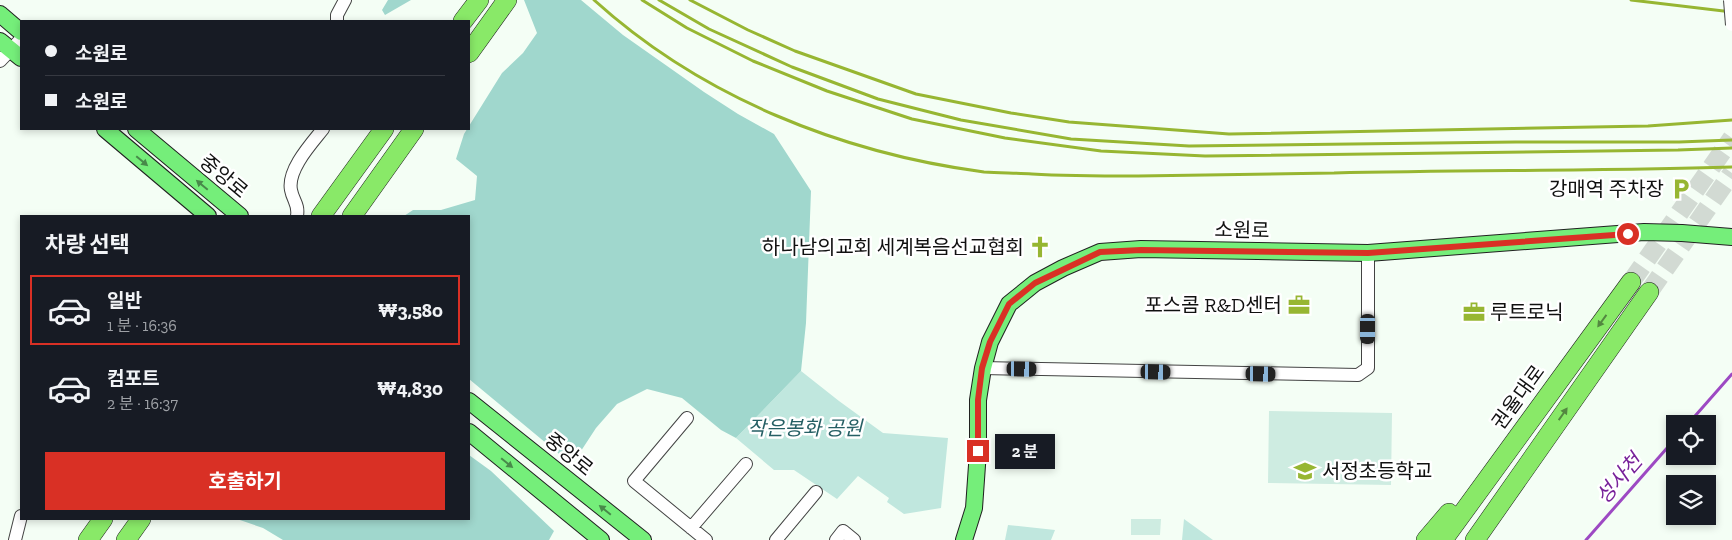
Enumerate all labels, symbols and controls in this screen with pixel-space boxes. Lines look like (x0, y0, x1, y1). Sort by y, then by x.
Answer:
text: 소원로 (75, 42, 127, 65)
text: 소원로 (75, 90, 127, 113)
street label: 중앙로 (195, 149, 253, 203)
one-way arrow (135, 155, 148, 166)
parking icon: 강매역 주차장 (1668, 176, 1694, 202)
place label: 강매역 주차장 (1549, 177, 1664, 201)
one-way arrow (196, 179, 209, 190)
street label: 소원로 (1214, 218, 1270, 242)
route start (1617, 223, 1639, 245)
text: 차량 선택 (45, 231, 130, 258)
church icon: 하나남의교회 세계복음선교협회 (1027, 234, 1053, 260)
place label: 하나남의교회 세계복음선교협회 (762, 235, 1024, 259)
icon: car (47, 288, 92, 333)
text: 일반 (107, 289, 142, 312)
office icon: 포스콤 R&D센터 (1286, 292, 1312, 318)
place label: 포스콤 R&D센터 (1144, 293, 1282, 317)
text: ₩3,580 (378, 299, 443, 322)
office icon: 루트로닉 (1461, 299, 1487, 325)
place label: 루트로닉 (1490, 300, 1564, 324)
car (1360, 314, 1375, 344)
one-way arrow (1597, 314, 1607, 328)
text: 1 분 · 16:36 (107, 316, 177, 335)
street label: 권율대로 (1487, 360, 1549, 434)
car (1006, 361, 1037, 377)
car (1140, 364, 1171, 380)
icon: car (47, 366, 92, 411)
car (1245, 366, 1276, 382)
text: 컴포트 (107, 367, 159, 390)
text: ₩4,830 (377, 377, 443, 400)
text: 2 분 · 16:37 (107, 394, 178, 413)
one-way arrow (1558, 408, 1568, 421)
map controls (1666, 415, 1716, 525)
button: locate (1666, 415, 1716, 465)
park label: 작은봉화 공원 (748, 416, 864, 440)
street label: 중앙로 (540, 427, 598, 481)
callout: 2 분 (996, 434, 1056, 468)
route end (967, 440, 989, 462)
text: 2 분 (1012, 442, 1038, 461)
water label: 성사천 (1590, 447, 1649, 509)
button: 호출하기 (45, 452, 445, 510)
one-way arrow (500, 458, 513, 469)
school or university icon: 서정초등학교 (1292, 458, 1318, 484)
place label: 서정초등학교 (1322, 459, 1432, 483)
button: layers (1666, 475, 1716, 525)
one-way arrow (599, 504, 612, 515)

